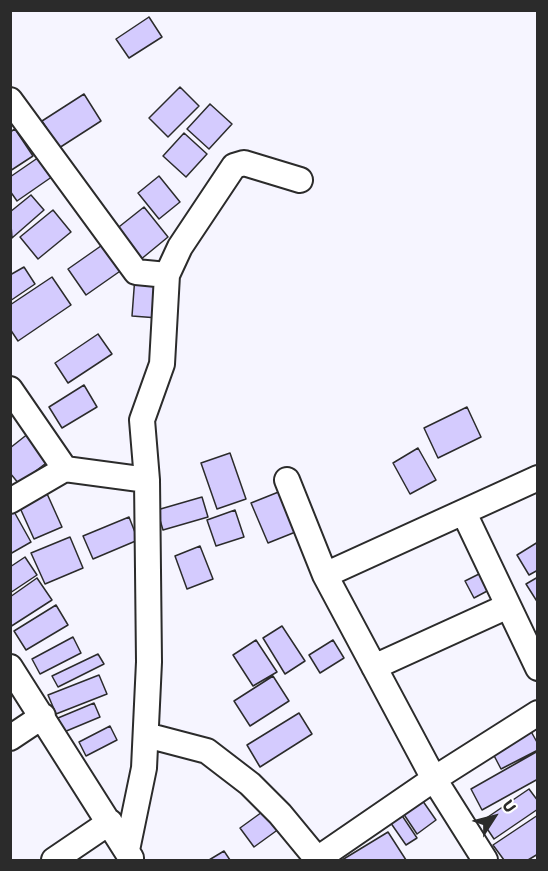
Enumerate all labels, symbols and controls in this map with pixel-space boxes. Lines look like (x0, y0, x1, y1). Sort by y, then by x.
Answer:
north arrow (464, 787, 524, 847)
text: U (497, 796, 521, 817)

